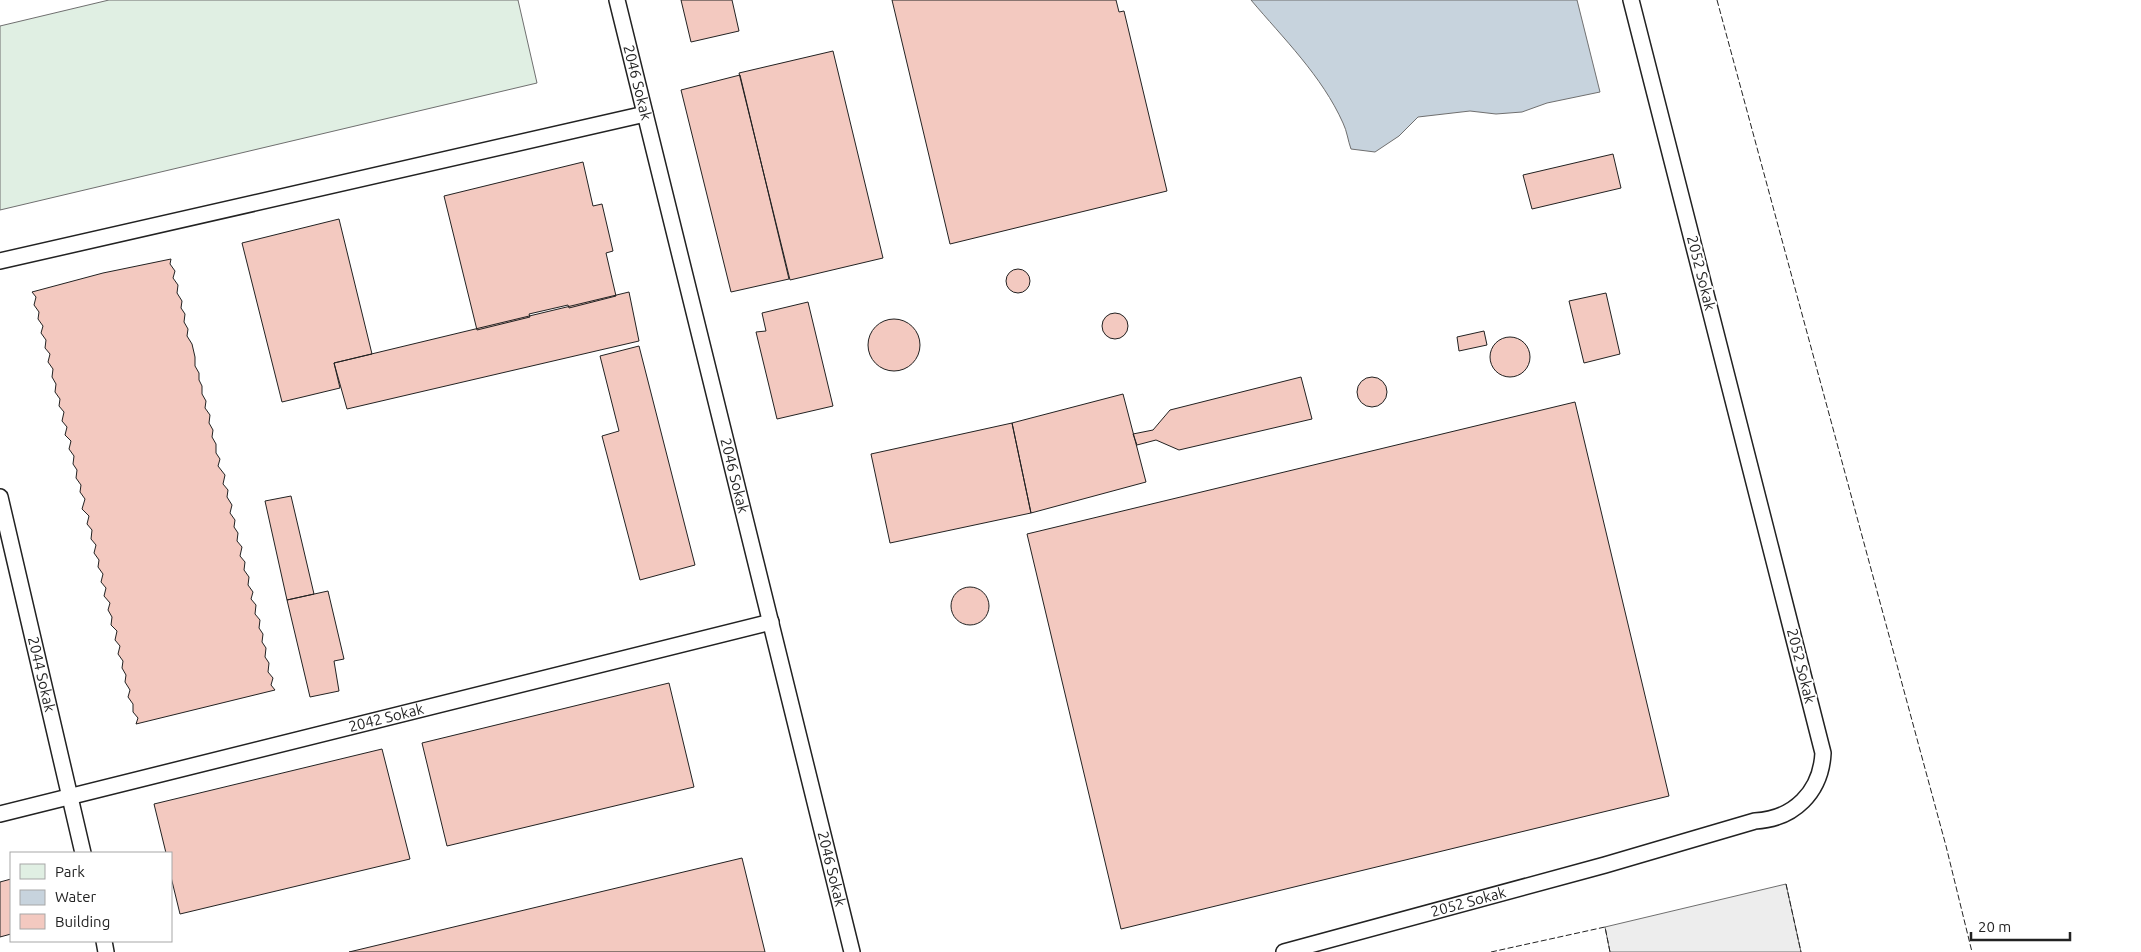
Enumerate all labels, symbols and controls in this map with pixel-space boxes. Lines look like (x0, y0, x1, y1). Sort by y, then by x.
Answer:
street label: 2046 Sokak (620, 43, 655, 122)
street label: 2052 Sokak (1684, 234, 1719, 313)
street label: 2046 Sokak (717, 436, 752, 515)
street label: 2052 Sokak (1784, 627, 1819, 706)
street label: 2044 Sokak (25, 635, 59, 714)
street label: 2042 Sokak (347, 700, 426, 735)
street label: 2046 Sokak (815, 829, 850, 909)
legend (10, 852, 172, 942)
text: Park (55, 863, 85, 880)
street label: 2052 Sokak (1429, 883, 1508, 920)
text: Water (55, 888, 96, 905)
scale bar (1971, 910, 2070, 942)
text: Building (55, 913, 110, 930)
text: 20 m (1978, 918, 2011, 935)

